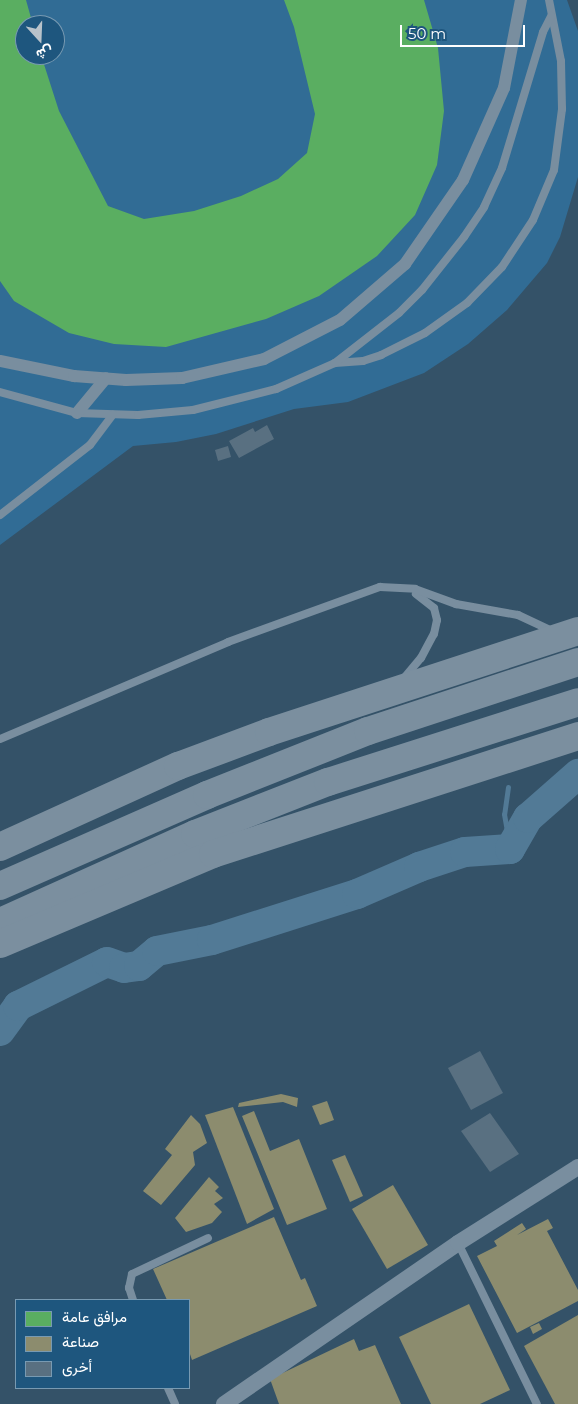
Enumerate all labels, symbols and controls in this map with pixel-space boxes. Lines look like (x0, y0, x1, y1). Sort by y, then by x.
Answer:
north arrow (15, 15, 65, 65)
scale bar (403, 15, 528, 47)
text: 50 m (408, 24, 446, 43)
text: ش (34, 42, 56, 64)
legend (15, 1299, 190, 1389)
text: مرافق عامة (62, 1307, 127, 1326)
text: صناعة (62, 1332, 99, 1351)
text: أخرى (62, 1357, 92, 1376)

